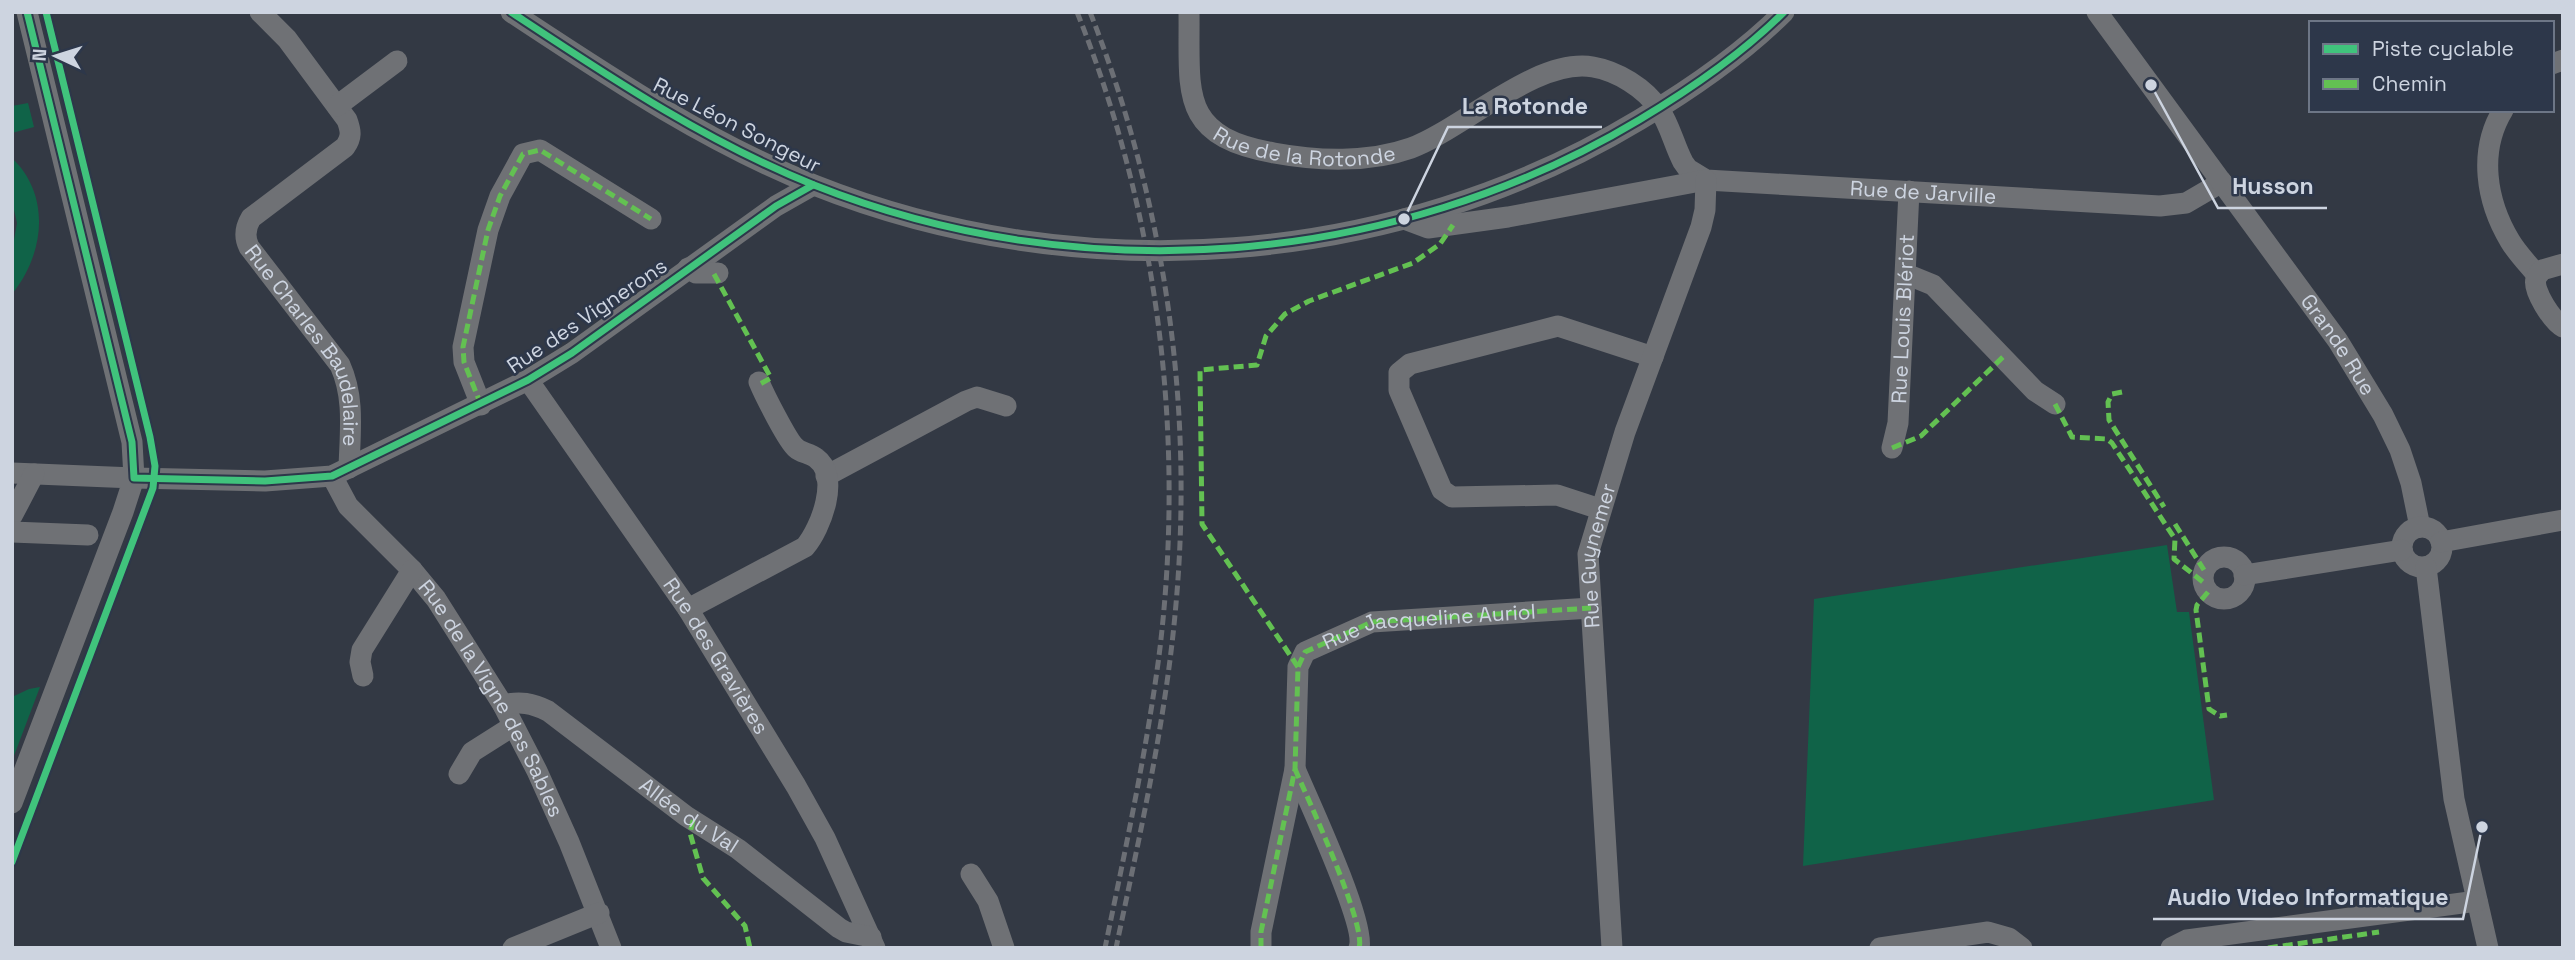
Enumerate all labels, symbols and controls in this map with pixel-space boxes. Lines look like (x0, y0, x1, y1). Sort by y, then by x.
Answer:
north arrow (21, 21, 91, 91)
legend (2309, 21, 2554, 112)
text: Piste cyclable (2372, 35, 2514, 62)
text: N (27, 48, 52, 62)
text: Chemin (2372, 70, 2447, 97)
street label: Rue Léon Songeur (649, 71, 826, 178)
callout: La Rotonde (1448, 83, 1602, 127)
text: La Rotonde (1462, 91, 1588, 121)
street label: Rue de la Rotonde (1208, 120, 1398, 172)
callout: Husson (2218, 164, 2327, 208)
text: Husson (2232, 171, 2314, 201)
street label: Rue de Jarville (1849, 174, 1997, 210)
street label: Rue Louis Blériot (1885, 233, 1920, 404)
street label: Rue Charles Baudelaire (239, 239, 365, 447)
street label: Rue des Vignerons (501, 252, 672, 379)
street label: Grande Rue (2295, 288, 2382, 400)
street label: Rue Guynemer (1574, 480, 1622, 629)
street label: Rue des Gravières (657, 572, 775, 739)
street label: Rue de la Vigne des Sables (413, 574, 570, 821)
street label: Rue Jacqueline Auriol (1318, 598, 1537, 656)
street label: Allée du Val (634, 771, 744, 859)
callout: Audio Video Informatique (2153, 875, 2463, 919)
text: Audio Video Informatique (2168, 882, 2448, 912)

